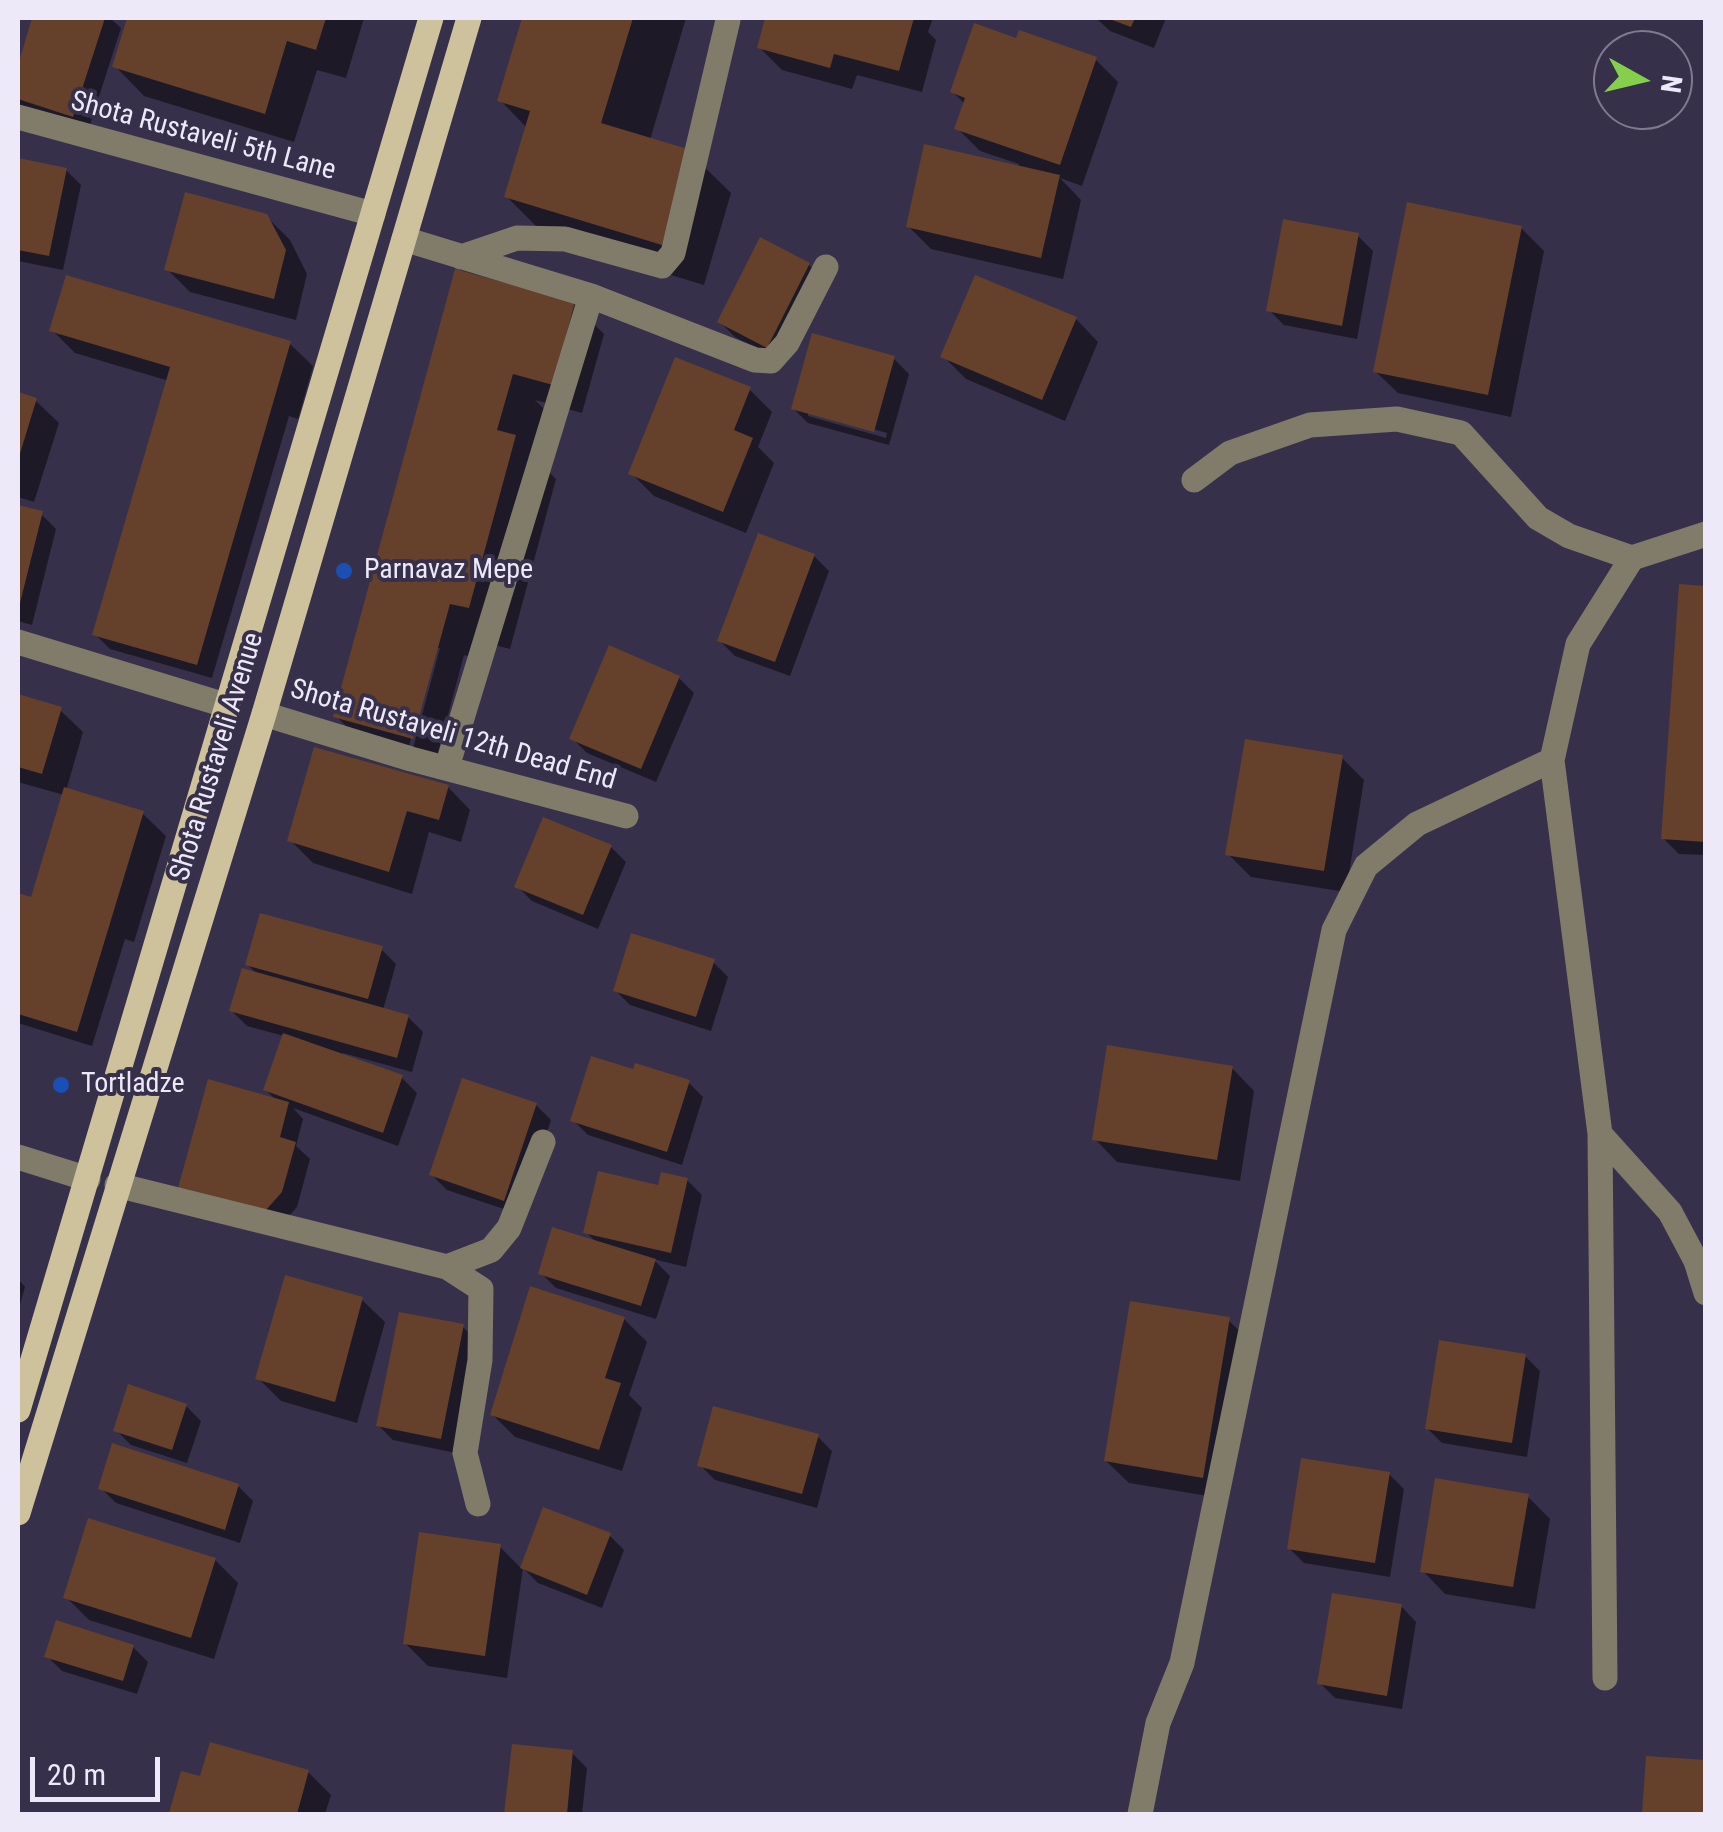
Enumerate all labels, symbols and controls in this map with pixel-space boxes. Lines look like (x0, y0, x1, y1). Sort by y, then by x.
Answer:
north arrow (1593, 30, 1693, 130)
text: N (1654, 73, 1689, 95)
street label: Shota Rustaveli 5th Lane (67, 86, 339, 188)
place label: Parnavaz Mepe (364, 554, 533, 588)
marker: Parnavaz Mepe (333, 560, 355, 582)
street label: Shota Rustaveli Avenue (164, 629, 272, 885)
street label: Shota Rustaveli 12th Dead End (286, 673, 620, 799)
place label: Tortladze (81, 1068, 185, 1102)
marker: Tortladze (50, 1074, 72, 1096)
scale bar (35, 1737, 165, 1799)
text: 20 m (47, 1757, 106, 1792)

